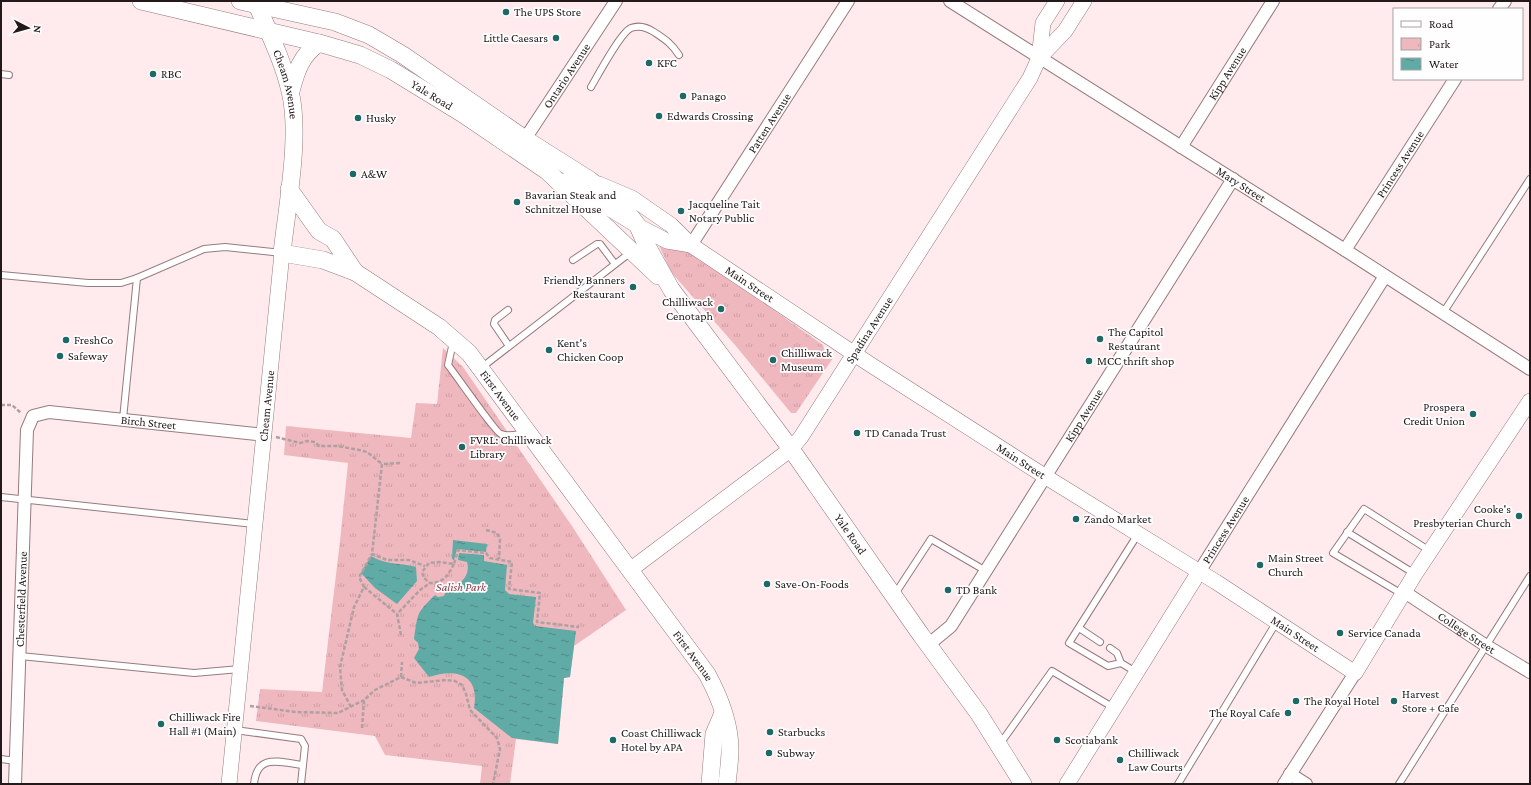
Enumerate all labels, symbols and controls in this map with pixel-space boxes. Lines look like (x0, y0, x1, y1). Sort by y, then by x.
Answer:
place label: The UPS Store (514, 5, 581, 19)
marker: The UPS Store (501, 7, 511, 17)
north arrow (8, 8, 48, 48)
legend (1393, 8, 1523, 80)
text: Road (1429, 17, 1454, 31)
text: N (32, 25, 44, 34)
place label: Little Caesars (483, 31, 548, 45)
marker: Little Caesars (551, 33, 561, 43)
text: Park (1429, 37, 1451, 51)
street label: Ontario Avenue (540, 41, 593, 111)
street label: Kipp Avenue (1205, 44, 1249, 103)
street label: Cheam Avenue (270, 48, 301, 120)
place label: KFC (657, 56, 677, 70)
text: Water (1429, 57, 1459, 71)
marker: KFC (644, 58, 654, 68)
place label: RBC (161, 67, 181, 81)
marker: RBC (148, 69, 158, 79)
street label: Yale Road (409, 77, 456, 113)
place label: Panago (691, 89, 726, 103)
street label: Patten Avenue (745, 90, 794, 156)
marker: Panago (678, 91, 688, 101)
place label: Edwards Crossing (667, 109, 753, 123)
place label: Husky (366, 111, 396, 125)
marker: Edwards Crossing (654, 111, 664, 121)
marker: Husky (353, 113, 363, 123)
street label: Princess Avenue (1373, 128, 1427, 200)
street label: Mary Street (1214, 164, 1269, 206)
place label: A&W (361, 167, 387, 181)
marker: A&W (348, 169, 358, 179)
place label: Bavarian Steak and Schnitzel House (525, 188, 617, 216)
marker: Bavarian Steak and Schnitzel House (512, 197, 522, 207)
place label: Jacqueline Tait Notary Public (688, 197, 761, 225)
marker: Jacqueline Tait Notary Public (676, 206, 686, 216)
street label: Main Street (723, 263, 777, 306)
place label: Friendly Banners Restaurant (544, 273, 626, 301)
marker: Friendly Banners Restaurant (628, 282, 638, 292)
street label: Spadina Avenue (843, 294, 896, 366)
place label: Chilliwack Cenotaph (662, 295, 714, 323)
marker: Chilliwack Cenotaph (716, 304, 726, 314)
place label: The Capitol Restaurant (1108, 325, 1164, 353)
place label: FreshCo (74, 333, 113, 347)
marker: The Capitol Restaurant (1095, 334, 1105, 344)
marker: FreshCo (61, 335, 71, 345)
place label: Kent's Chicken Coop (557, 336, 623, 364)
marker: Kent's Chicken Coop (544, 345, 554, 355)
place label: Chilliwack Museum (781, 346, 832, 374)
place label: Safeway (68, 349, 108, 363)
marker: Safeway (55, 351, 65, 361)
place label: MCC thrift shop (1097, 354, 1174, 368)
marker: Chilliwack Museum (768, 355, 778, 365)
marker: MCC thrift shop (1084, 356, 1094, 366)
street label: First Avenue (477, 367, 524, 424)
street label: Cheam Avenue (256, 370, 277, 442)
street label: Kipp Avenue (1062, 386, 1106, 444)
place label: Prospera Credit Union (1403, 400, 1466, 428)
marker: Prospera Credit Union (1468, 409, 1478, 419)
street label: Birch Street (120, 413, 178, 433)
place label: TD Canada Trust (865, 426, 947, 440)
marker: TD Canada Trust (852, 428, 862, 438)
place label: FVRL: Chilliwack Library (470, 433, 552, 461)
street label: Main Street (994, 440, 1049, 482)
marker: FVRL: Chilliwack Library (457, 442, 467, 452)
street label: Princess Avenue (1199, 493, 1252, 566)
place label: Cooke's Presbyterian Church (1413, 502, 1512, 530)
street label: Yale Road (832, 511, 870, 558)
marker: Cooke's Presbyterian Church (1514, 511, 1524, 521)
place label: Zando Market (1084, 512, 1152, 526)
marker: Zando Market (1071, 514, 1081, 524)
street label: Chesterfield Avenue (13, 551, 30, 647)
place label: Main Street Church (1268, 551, 1324, 579)
marker: Main Street Church (1255, 560, 1265, 570)
place label: Save-On-Foods (775, 577, 849, 591)
marker: Save-On-Foods (762, 579, 772, 589)
park label: Salish Park (436, 580, 487, 594)
place label: TD Bank (956, 583, 997, 597)
marker: TD Bank (943, 585, 953, 595)
street label: College Street (1435, 609, 1499, 657)
street label: Main Street (1268, 613, 1323, 655)
place label: Service Canada (1348, 626, 1421, 640)
street label: First Avenue (670, 628, 716, 683)
marker: Service Canada (1335, 628, 1345, 638)
place label: Harvest Store + Cafe (1402, 687, 1459, 715)
place label: The Royal Hotel (1304, 694, 1379, 708)
marker: The Royal Hotel (1291, 696, 1301, 706)
marker: Harvest Store + Cafe (1389, 696, 1399, 706)
place label: The Royal Cafe (1209, 706, 1280, 720)
marker: The Royal Cafe (1283, 708, 1293, 718)
place label: Chilliwack Fire Hall #1 (Main) (169, 710, 241, 738)
marker: Chilliwack Fire Hall #1 (Main) (156, 719, 166, 729)
place label: Starbucks (778, 725, 825, 739)
place label: Coast Chilliwack Hotel by APA (621, 726, 702, 754)
marker: Starbucks (765, 727, 775, 737)
place label: Scotiabank (1065, 733, 1118, 747)
marker: Coast Chilliwack Hotel by APA (608, 735, 618, 745)
marker: Scotiabank (1052, 735, 1062, 745)
place label: Subway (777, 746, 815, 760)
place label: Chilliwack Law Courts (1128, 746, 1183, 774)
marker: Subway (764, 748, 774, 758)
marker: Chilliwack Law Courts (1115, 755, 1125, 765)

